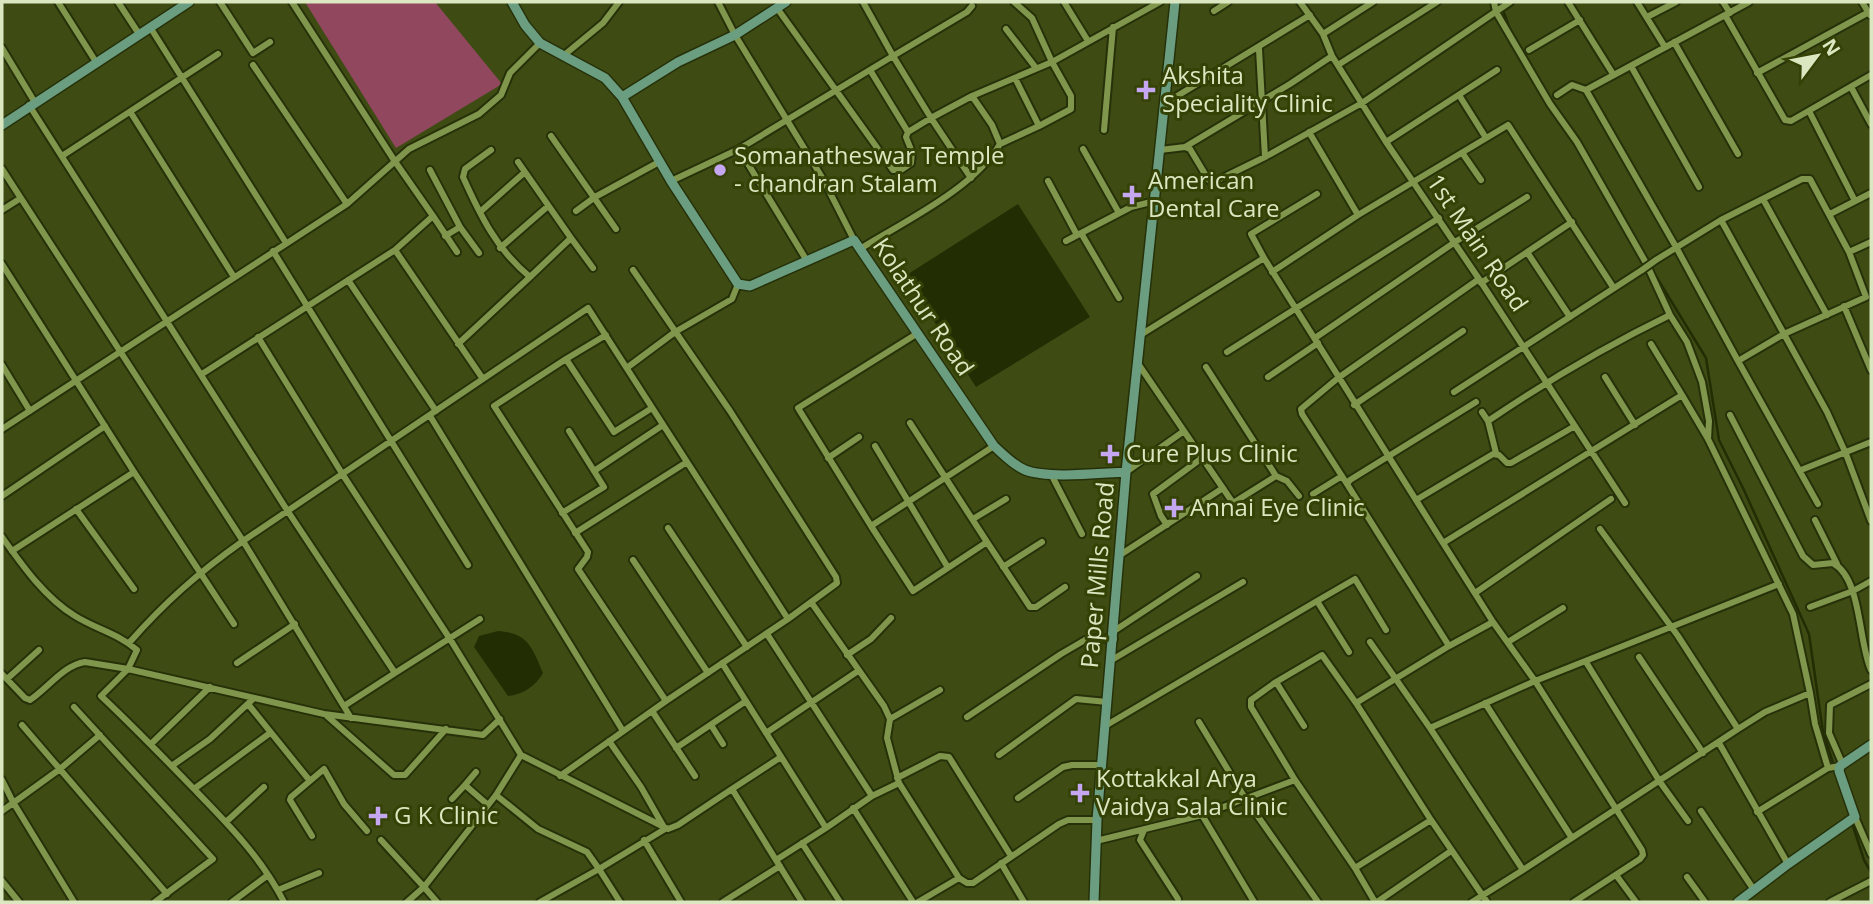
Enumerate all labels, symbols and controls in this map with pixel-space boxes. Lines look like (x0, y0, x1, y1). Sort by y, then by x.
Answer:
north arrow (1782, 21, 1852, 91)
text: N (1816, 34, 1847, 60)
place label: Akshita Speciality Clinic (1162, 58, 1333, 119)
marker: Akshita Speciality Clinic (1136, 80, 1156, 100)
place label: Somanatheswar Temple - chandran Stalam (734, 138, 1005, 199)
marker: Somanatheswar Temple - chandran Stalam (712, 162, 728, 178)
place label: American Dental Care (1148, 163, 1280, 224)
street label: 1st Main Road (1420, 167, 1536, 317)
marker: American Dental Care (1122, 185, 1142, 205)
street label: Kolathur Road (866, 231, 983, 382)
place label: Cure Plus Clinic (1126, 436, 1298, 469)
marker: Cure Plus Clinic (1100, 444, 1120, 464)
street label: Paper Mills Road (1072, 480, 1121, 669)
place label: Annai Eye Clinic (1190, 490, 1365, 523)
marker: Annai Eye Clinic (1164, 498, 1184, 518)
place label: Kottakkal Arya Vaidya Sala Clinic (1096, 761, 1288, 822)
marker: Kottakkal Arya Vaidya Sala Clinic (1070, 783, 1090, 803)
place label: G K Clinic (394, 798, 498, 831)
marker: G K Clinic (368, 806, 388, 826)

